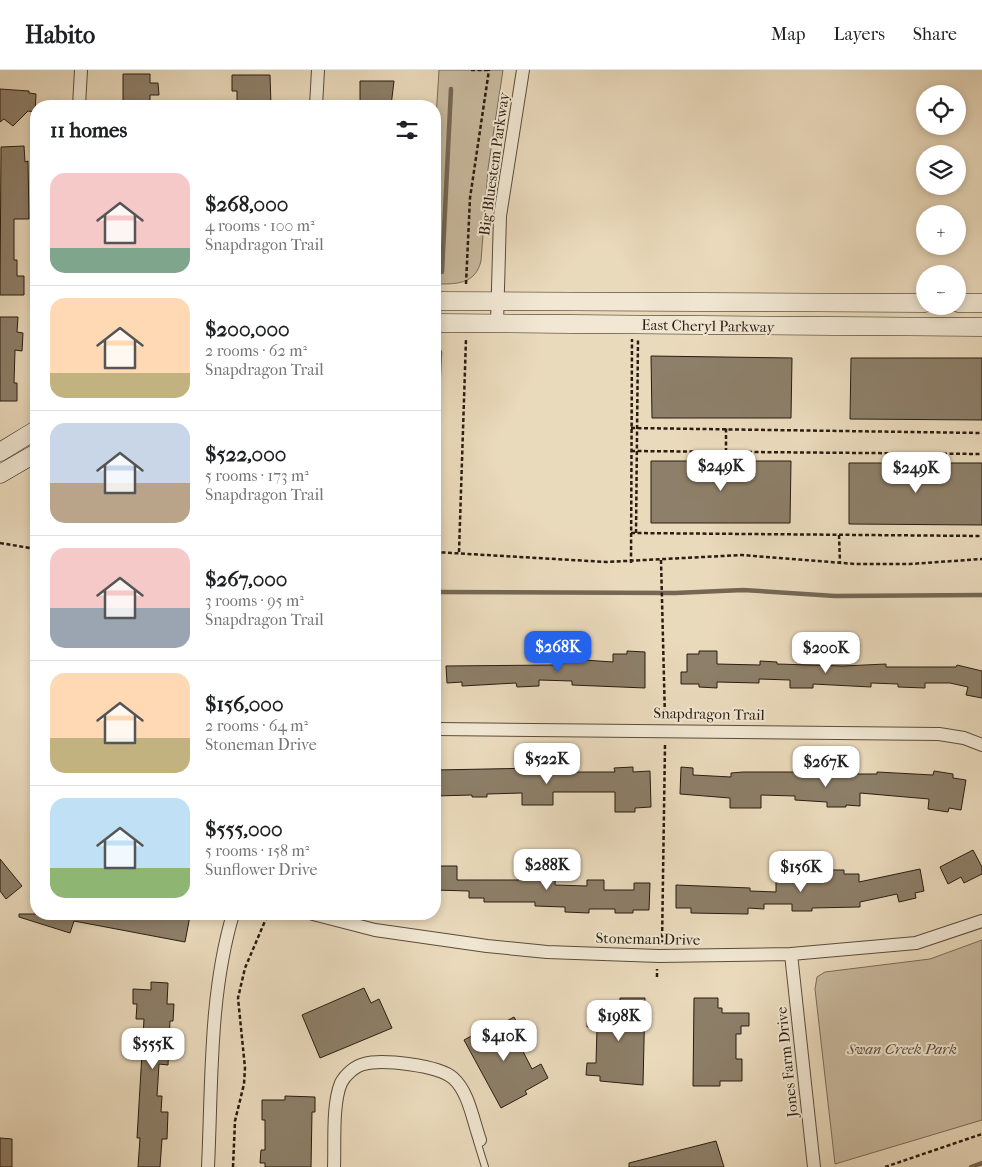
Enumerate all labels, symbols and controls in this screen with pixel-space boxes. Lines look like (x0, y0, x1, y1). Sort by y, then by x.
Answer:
text: Habito (25, 21, 95, 49)
text: Map (771, 24, 805, 45)
text: Layers (833, 24, 885, 45)
text: Share (913, 24, 957, 45)
map controls (916, 85, 966, 315)
button: locate (916, 85, 966, 135)
street label: Big Bluestem Parkway (475, 90, 513, 237)
icon: filters (393, 116, 421, 144)
text: 11 homes (50, 118, 127, 142)
button: layers (916, 145, 966, 195)
text: $268,000 (205, 192, 288, 216)
icon: home (90, 193, 150, 253)
button: + (916, 205, 966, 255)
text: 4 rooms · 100 m² (205, 216, 315, 235)
text: Snapdragon Trail (205, 235, 324, 254)
button: − (916, 265, 966, 315)
street label: East Cheryl Parkway (641, 316, 776, 336)
text: $200,000 (205, 317, 290, 341)
icon: home (90, 318, 150, 378)
text: 2 rooms · 62 m² (205, 341, 307, 360)
text: Snapdragon Trail (205, 360, 324, 379)
text: $522,000 (205, 442, 286, 466)
icon: home (90, 443, 150, 503)
pin: $249K (686, 450, 756, 492)
pin: $249K (881, 452, 951, 494)
text: $249K (698, 456, 744, 475)
text: $249K (893, 458, 939, 477)
text: 5 rooms · 173 m² (205, 466, 309, 485)
text: Snapdragon Trail (205, 485, 324, 504)
text: $267,000 (205, 567, 287, 591)
icon: home (90, 568, 150, 628)
text: 3 rooms · 95 m² (205, 591, 304, 610)
text: Snapdragon Trail (205, 610, 324, 629)
pin: $268K (523, 630, 593, 673)
pin: $200K (791, 632, 861, 674)
text: $268K (535, 637, 581, 656)
text: $200K (803, 638, 849, 657)
text: $156,000 (205, 692, 284, 716)
icon: home (90, 693, 150, 753)
street label: Snapdragon Trail (653, 704, 765, 724)
text: 2 rooms · 64 m² (205, 716, 308, 735)
text: Stoneman Drive (205, 735, 317, 754)
pin: $522K (512, 742, 582, 785)
pin: $267K (791, 746, 861, 788)
text: $522K (525, 749, 569, 768)
text: $267K (804, 752, 848, 771)
text: $555,000 (205, 817, 283, 841)
icon: home (90, 818, 150, 878)
text: 5 rooms · 158 m² (205, 841, 309, 860)
pin: $288K (512, 848, 582, 891)
pin: $156K (766, 850, 836, 893)
text: $288K (525, 855, 569, 874)
text: $156K (780, 857, 822, 876)
text: Sunflower Drive (205, 860, 317, 879)
street label: Stoneman Drive (596, 929, 701, 949)
pin: $198K (584, 1000, 654, 1042)
street label: Jones Farm Drive (772, 1005, 802, 1119)
text: $198K (598, 1006, 640, 1025)
pin: $410K (469, 1020, 539, 1062)
text: $410K (482, 1026, 526, 1045)
pin: $555K (118, 1028, 188, 1070)
text: $555K (132, 1034, 174, 1053)
park label: Swan Creek Park (846, 1040, 957, 1058)

